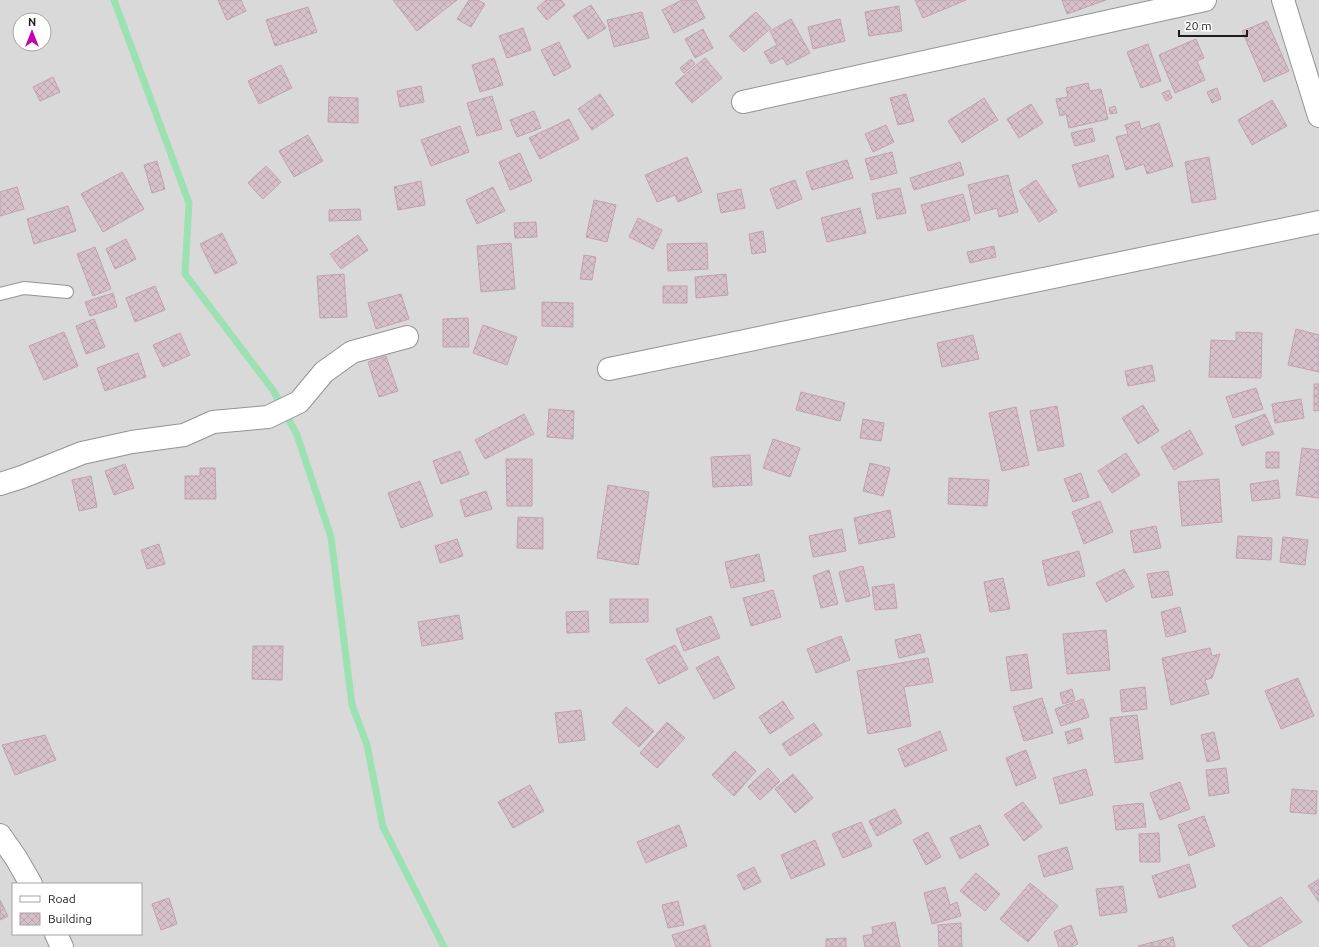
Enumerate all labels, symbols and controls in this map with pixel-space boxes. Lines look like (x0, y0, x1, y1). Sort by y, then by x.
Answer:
north arrow (12, 12, 52, 52)
scale bar (1179, 12, 1247, 38)
text: N (28, 16, 36, 28)
text: 20 m (1185, 19, 1212, 32)
legend (12, 883, 142, 935)
text: Road (48, 892, 76, 905)
text: Building (48, 912, 92, 925)

